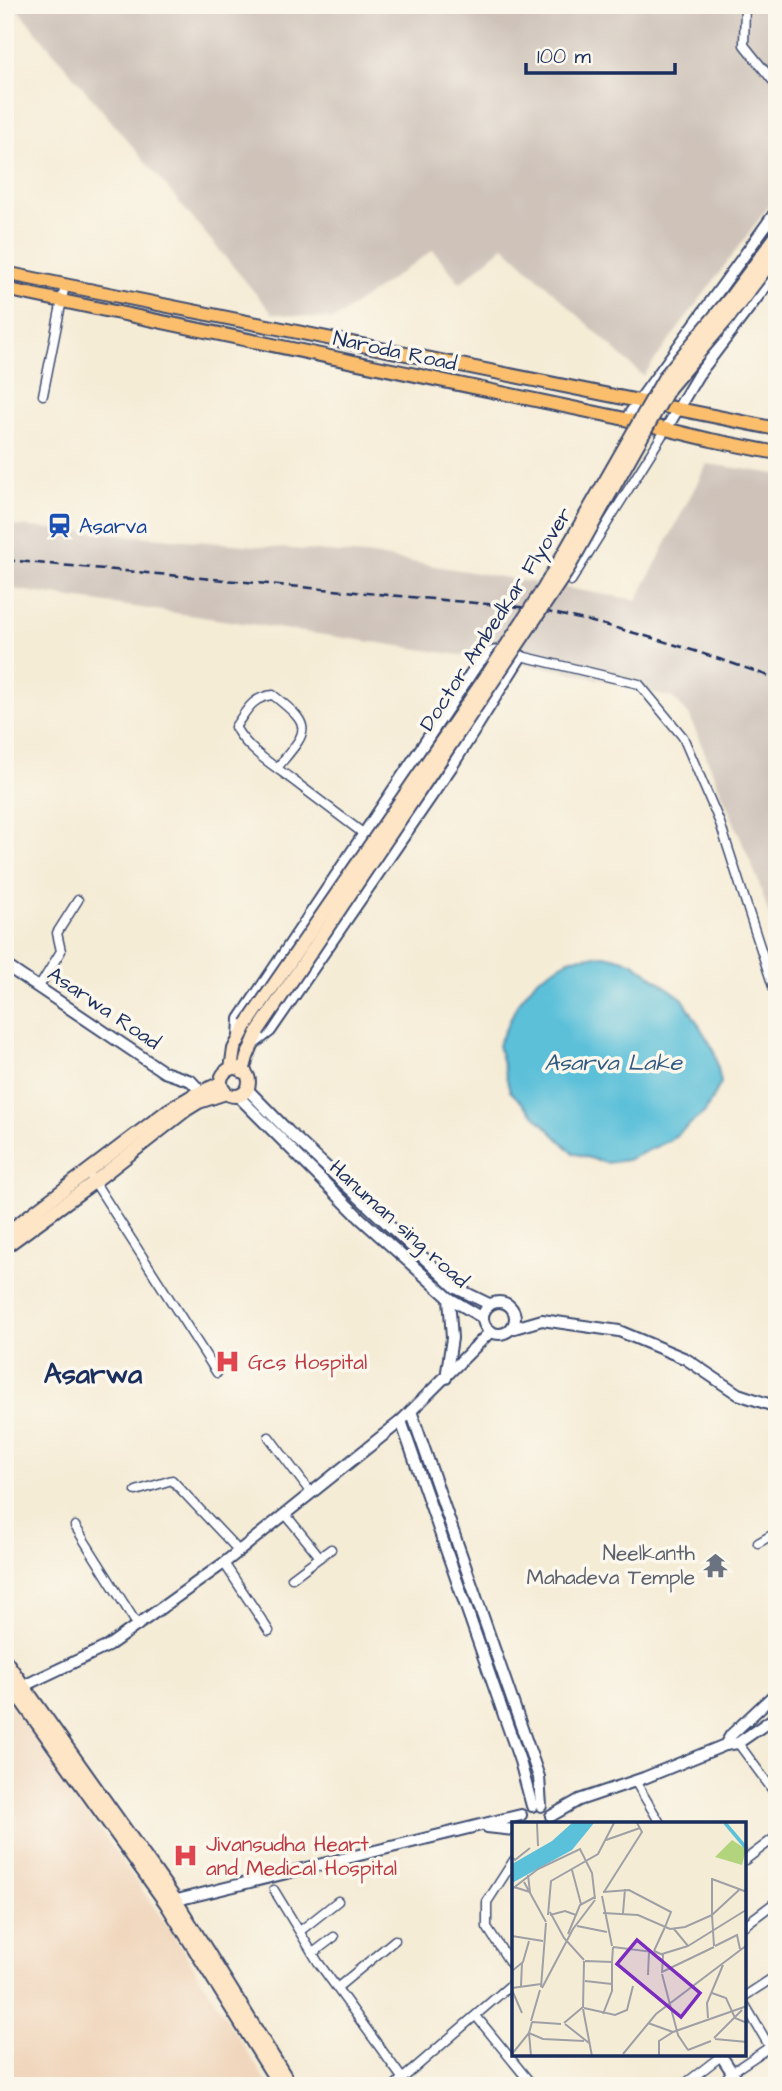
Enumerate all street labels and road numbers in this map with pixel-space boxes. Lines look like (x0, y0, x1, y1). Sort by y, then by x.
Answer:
street label: Naroda Road (331, 324, 460, 378)
street label: Doctor Ambedkar Flyover (413, 501, 581, 738)
street label: Asarwa Road (42, 959, 166, 1057)
street label: Hanuman sing road (322, 1153, 475, 1296)

